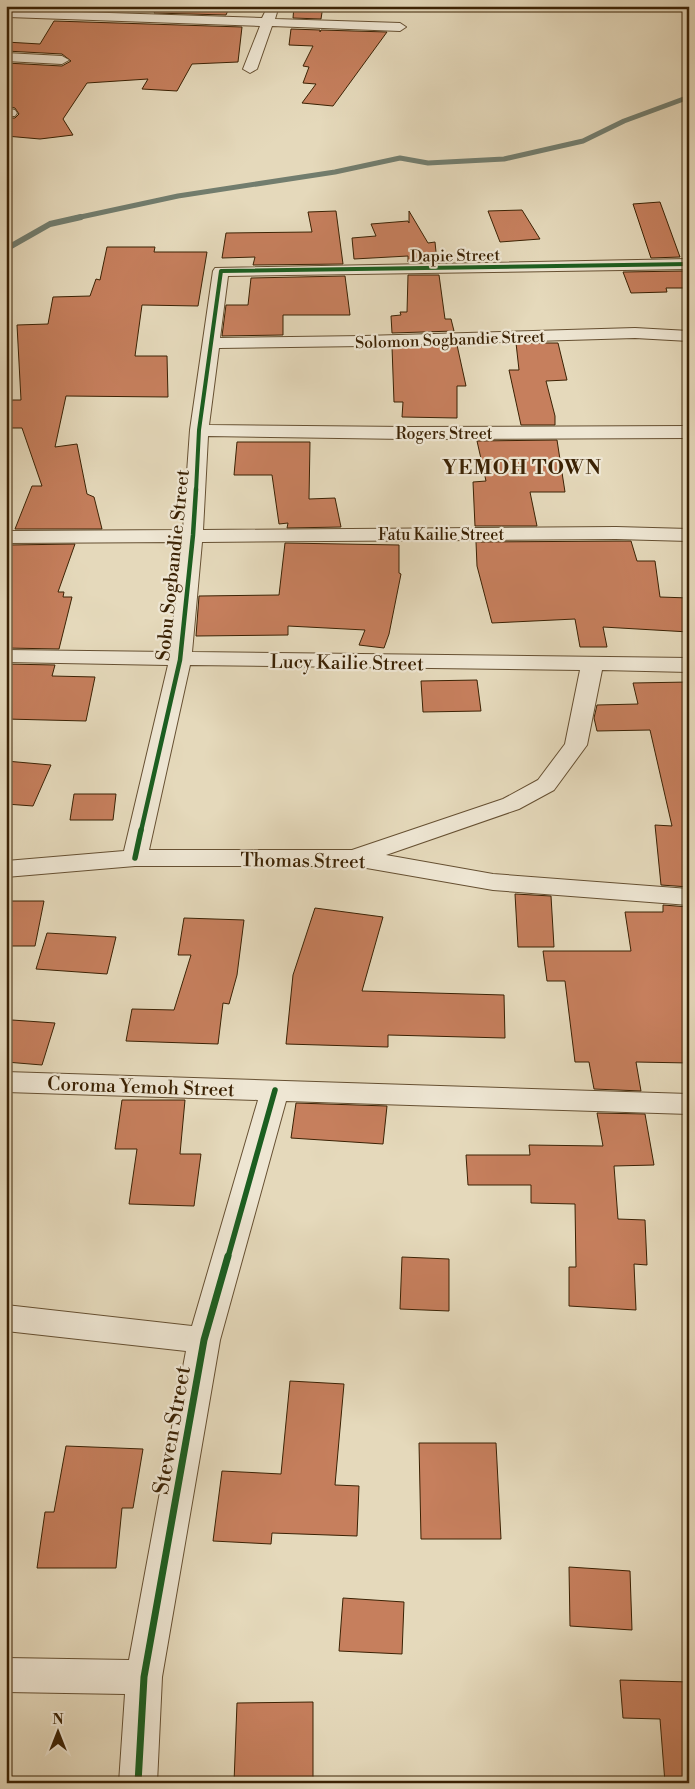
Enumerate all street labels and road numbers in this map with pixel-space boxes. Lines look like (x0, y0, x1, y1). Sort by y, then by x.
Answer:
street label: Dapie Street (410, 245, 500, 267)
street label: Solomon Sogbandie Street (355, 327, 546, 353)
street label: Rogers Street (396, 424, 493, 444)
street label: Sobu Sogbandie Street (151, 468, 195, 662)
street label: Fatu Kailie Street (378, 525, 504, 545)
street label: Lucy Kailie Street (270, 650, 424, 676)
street label: Thomas Street (240, 848, 366, 874)
street label: Coroma Yemoh Street (47, 1072, 235, 1102)
street label: Steven Street (148, 1364, 197, 1497)

